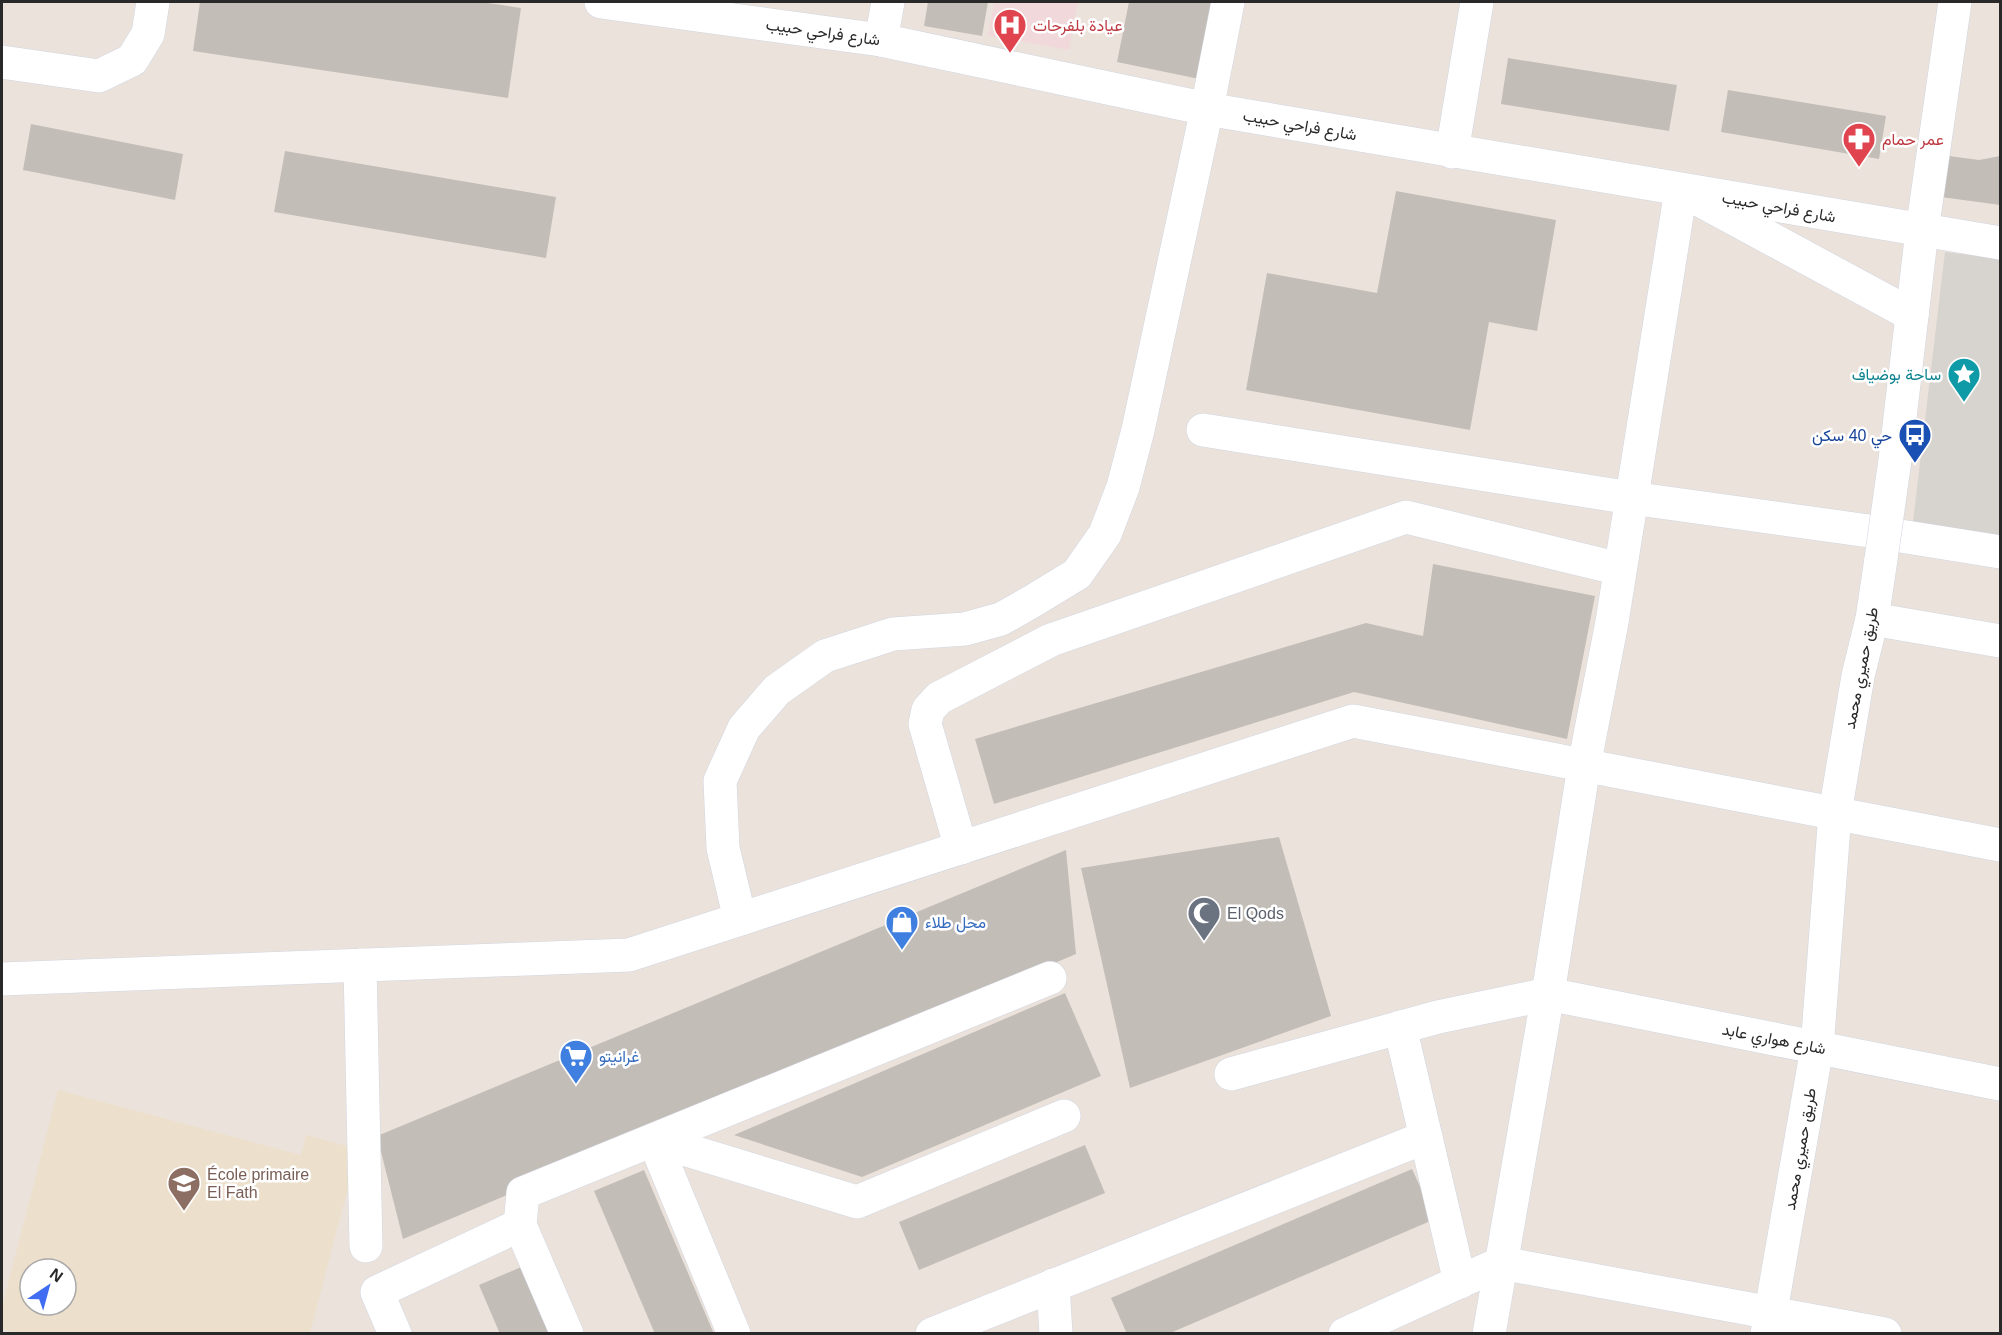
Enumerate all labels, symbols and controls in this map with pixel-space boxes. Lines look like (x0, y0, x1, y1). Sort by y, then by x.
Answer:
hospital icon: عيادة بلفرحات (992, 7, 1028, 54)
street label: شارع فراحي حبيب (764, 16, 881, 53)
place label: عيادة بلفرحات (1033, 17, 1122, 36)
street label: شارع فراحي حبيب (1241, 107, 1358, 148)
pharmacy icon: عمر حمام (1841, 121, 1877, 168)
place label: عمر حمام (1882, 131, 1944, 150)
street label: شارع فراحي حبيب (1720, 189, 1837, 230)
place icon: ساحة بوضياف (1946, 356, 1982, 403)
place label: ساحة بوضياف (1852, 366, 1941, 385)
bus stop icon: حي 40 سكن (1897, 417, 1933, 464)
place label: حي 40 سكن (1812, 427, 1892, 449)
street label: طريق حميري محمد (1841, 606, 1886, 731)
mosque icon: El Qods (1186, 895, 1222, 942)
shop icon: محل طلاء (884, 904, 920, 951)
place label: El Qods (1227, 905, 1284, 922)
place label: محل طلاء (925, 914, 986, 933)
street label: شارع هواري عابد (1720, 1021, 1827, 1062)
supermarket icon: غرانيتو (558, 1038, 594, 1085)
place label: غرانيتو (599, 1048, 639, 1067)
street label: طريق حميري محمد (1781, 1087, 1824, 1212)
school or university icon: École primaire El Fath (166, 1165, 202, 1212)
place label: École primaire El Fath (207, 1165, 309, 1201)
north arrow (18, 1257, 78, 1317)
text: N (47, 1265, 66, 1286)

